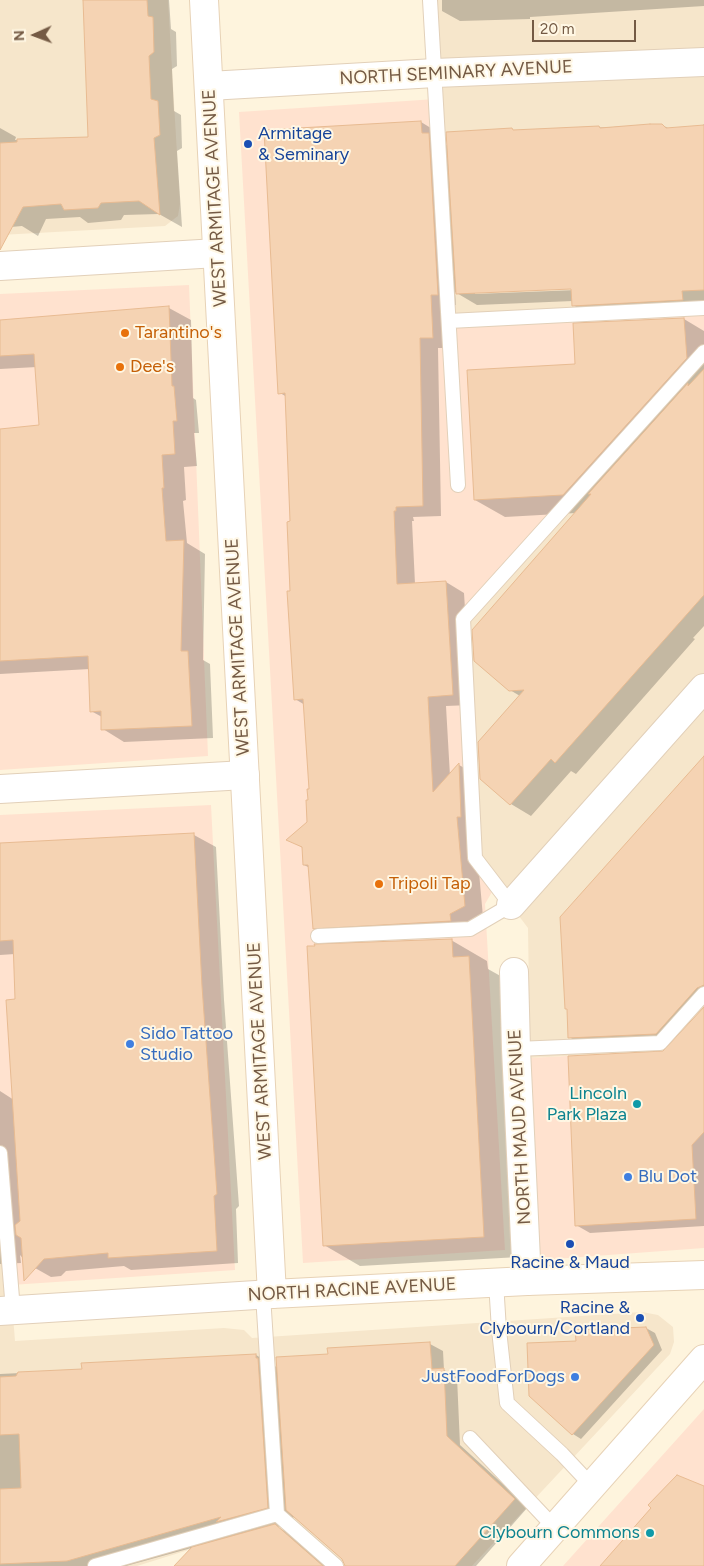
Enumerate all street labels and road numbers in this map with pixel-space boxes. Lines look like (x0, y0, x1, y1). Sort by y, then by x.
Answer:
street label: NORTH SEMINARY AVENUE (339, 56, 573, 90)
street label: WEST ARMITAGE AVENUE (199, 89, 231, 307)
street label: WEST ARMITAGE AVENUE (222, 538, 254, 756)
street label: WEST ARMITAGE AVENUE (244, 942, 276, 1160)
street label: NORTH MAUD AVENUE (504, 1029, 536, 1225)
street label: NORTH RACINE AVENUE (247, 1274, 457, 1306)

